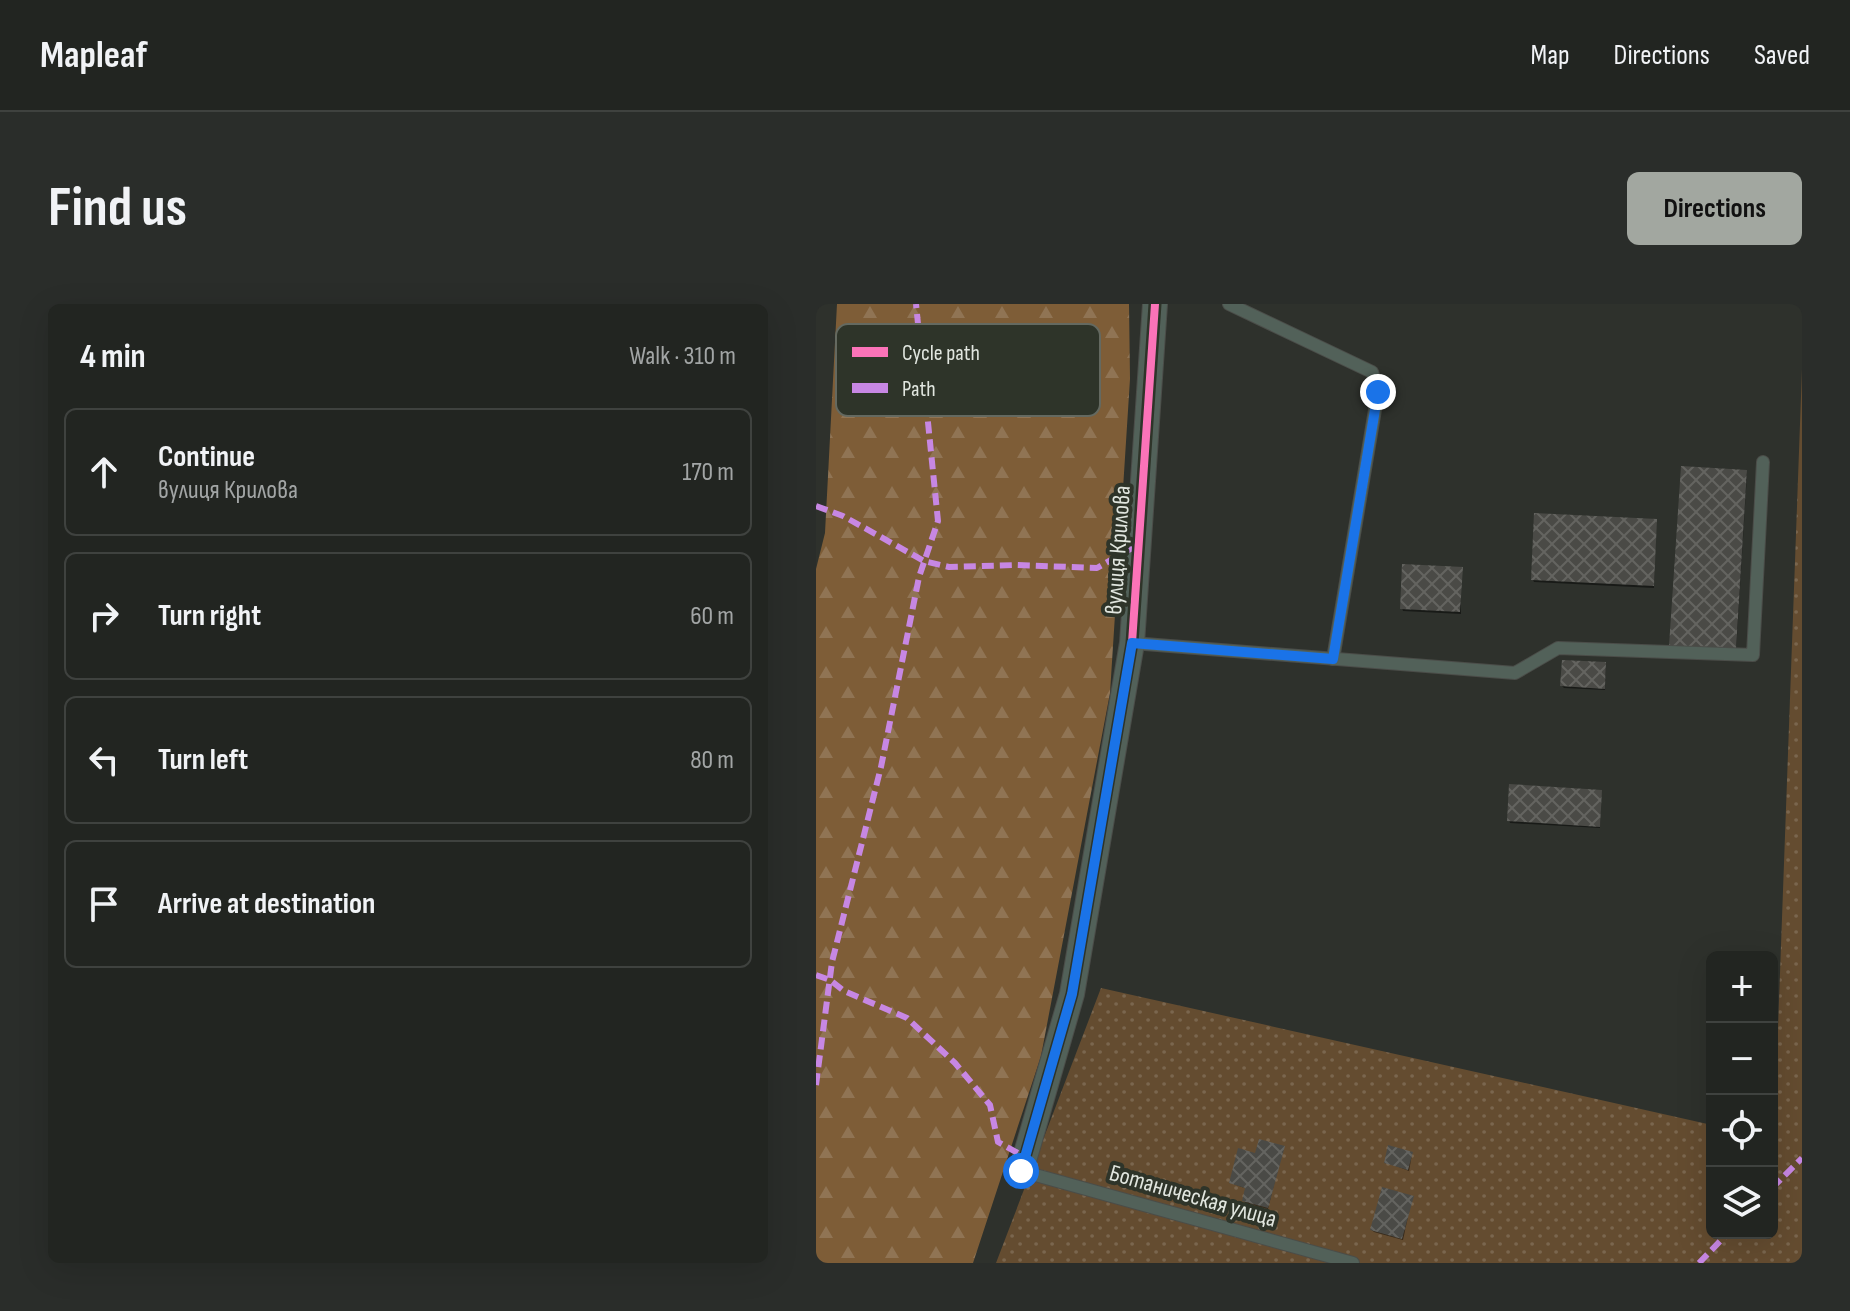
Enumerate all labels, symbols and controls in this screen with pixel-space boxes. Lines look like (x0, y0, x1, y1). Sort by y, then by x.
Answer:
text: Mapleaf (40, 33, 147, 78)
text: Map (1531, 39, 1570, 72)
text: Directions (1614, 39, 1710, 72)
text: Saved (1754, 39, 1810, 72)
button: Directions (1627, 172, 1802, 245)
text: Find us (48, 175, 187, 242)
legend (836, 324, 1100, 416)
text: 4 min (80, 336, 146, 377)
text: Cycle path (902, 340, 980, 367)
text: Walk · 310 m (629, 341, 736, 372)
route end (1360, 374, 1396, 410)
text: Path (902, 376, 936, 403)
text: Continue (158, 439, 255, 475)
icon: ahead (82, 450, 126, 494)
text: 170 m (682, 457, 734, 488)
text: вулиця Крилова (158, 475, 298, 506)
street label: вулиця Крилова (1099, 485, 1137, 615)
icon: right (82, 594, 126, 638)
text: Turn right (158, 598, 261, 634)
text: 60 m (690, 601, 734, 632)
icon: left (82, 738, 126, 782)
text: Turn left (158, 742, 248, 778)
text: 80 m (690, 745, 734, 776)
icon: arrive (82, 882, 126, 926)
text: Arrive at destination (158, 886, 375, 922)
map controls (1706, 951, 1778, 1239)
button: + (1706, 951, 1778, 1023)
button: − (1706, 1023, 1778, 1095)
button: locate (1706, 1095, 1778, 1167)
route start (1003, 1153, 1039, 1189)
street label: Ботаническая улица (1106, 1158, 1280, 1234)
button: layers (1706, 1167, 1778, 1239)

